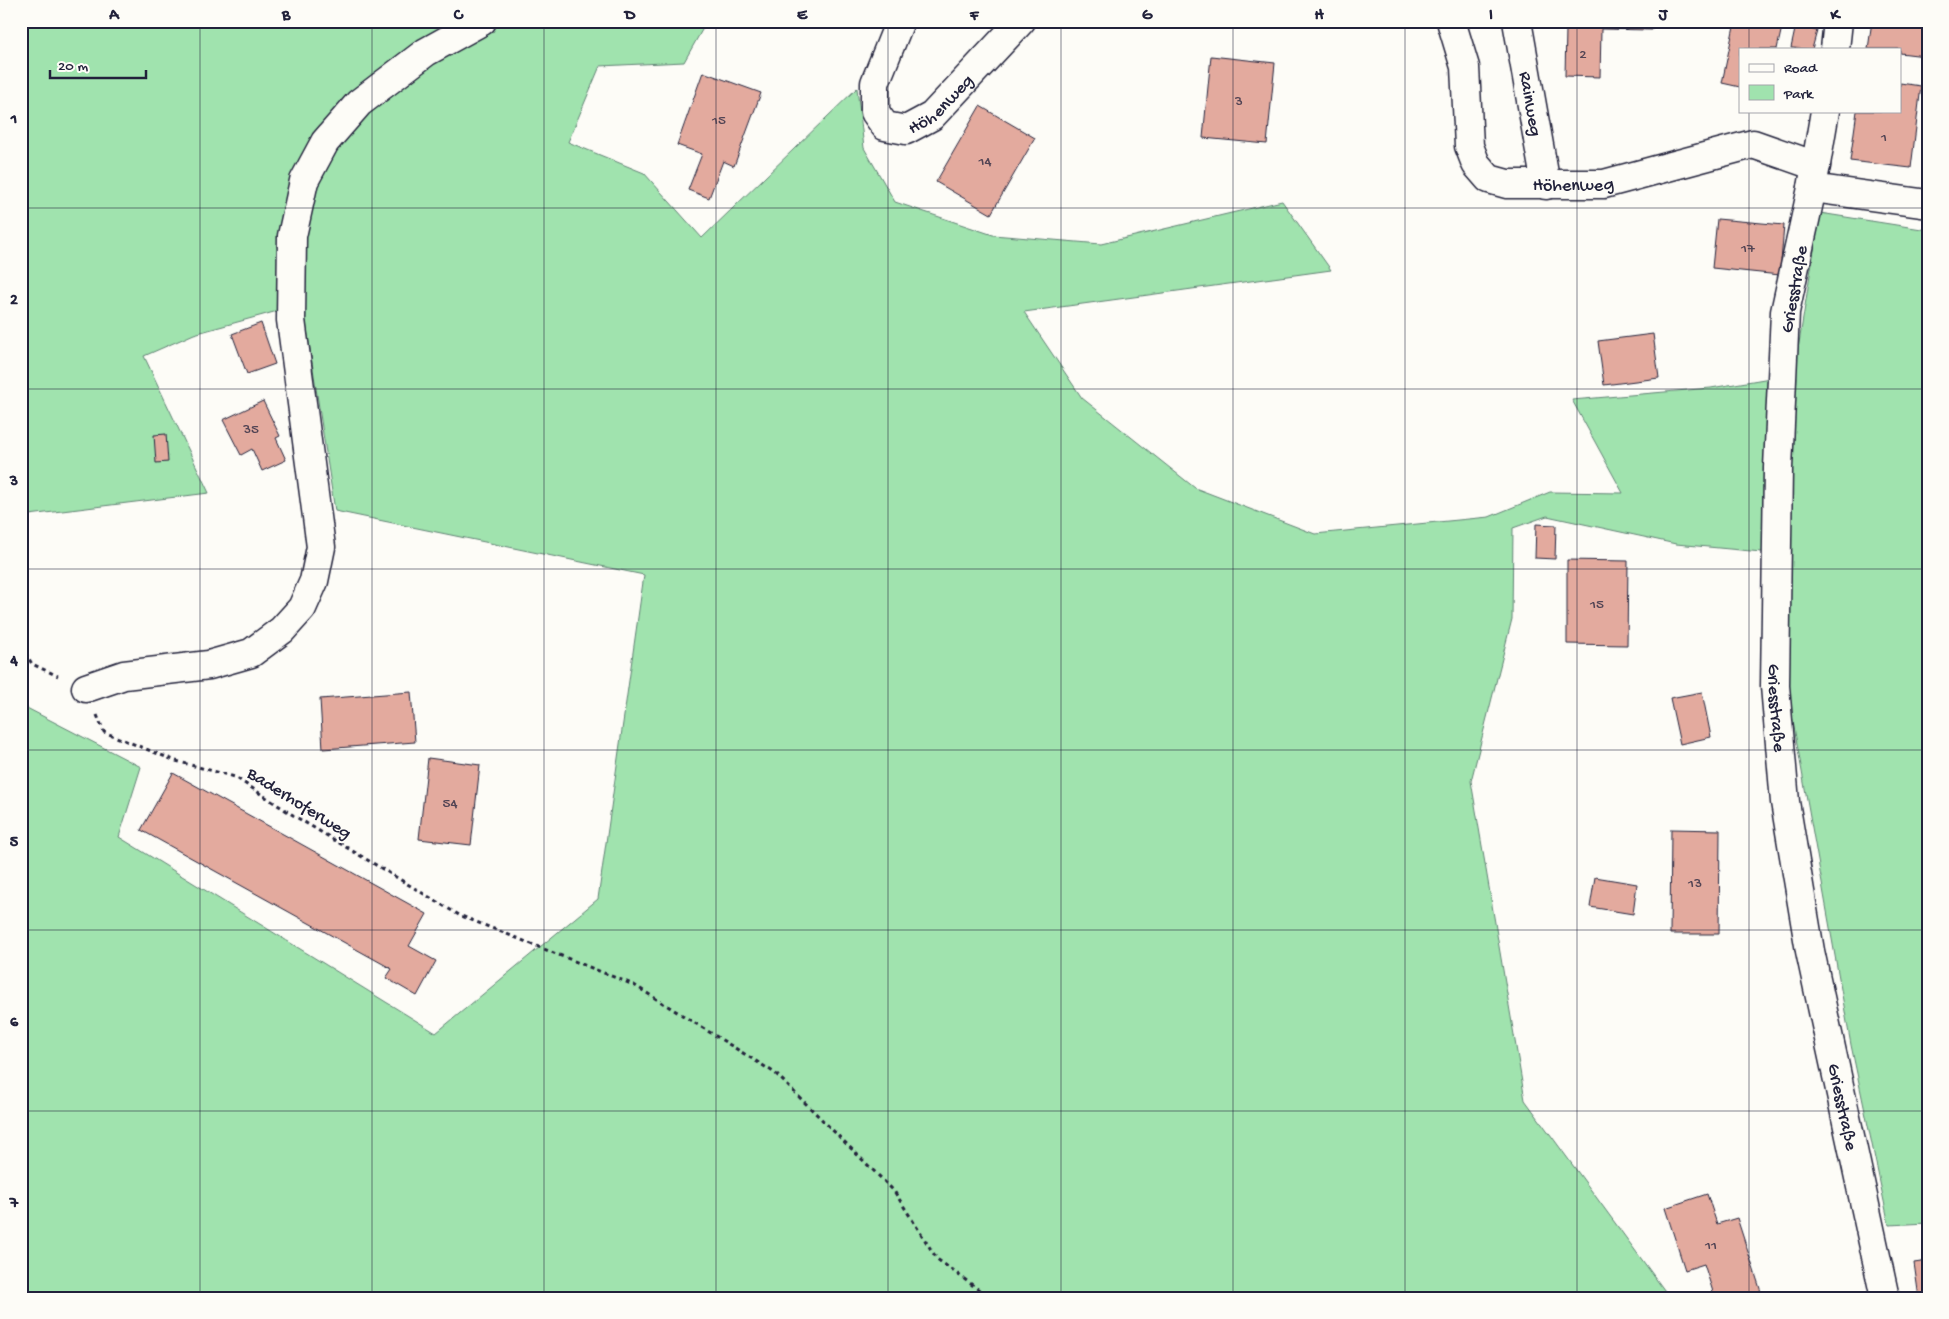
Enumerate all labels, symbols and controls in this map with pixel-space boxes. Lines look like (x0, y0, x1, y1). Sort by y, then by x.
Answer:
text: A (108, 7, 120, 26)
text: B (281, 7, 291, 26)
text: C (453, 7, 464, 26)
text: D (623, 7, 636, 26)
text: E (797, 7, 808, 26)
text: F (969, 7, 980, 26)
text: G (1142, 7, 1153, 26)
text: H (1314, 7, 1324, 26)
text: I (1489, 7, 1493, 26)
text: J (1658, 7, 1669, 26)
text: K (1830, 7, 1842, 26)
house number: 2 (1579, 46, 1587, 64)
scale bar (50, 48, 146, 80)
legend (1739, 48, 1902, 112)
text: 20 m (58, 58, 88, 76)
text: Road (1784, 60, 1818, 78)
street label: Rainweg (1513, 70, 1545, 138)
street label: Höhenweg (905, 71, 979, 140)
text: Park (1783, 86, 1814, 104)
house number: 3 (1234, 93, 1243, 111)
text: 1 (10, 111, 17, 130)
house number: 15 (711, 112, 726, 130)
house number: 1 (1880, 129, 1887, 147)
house number: 14 (977, 153, 992, 171)
street label: Höhenweg (1533, 174, 1616, 197)
house number: 17 (1740, 240, 1756, 258)
street label: Griesstraße (1777, 244, 1814, 335)
text: 2 (10, 292, 18, 311)
house number: 35 (242, 421, 259, 439)
text: 3 (9, 473, 18, 492)
house number: 15 (1589, 596, 1604, 614)
text: 4 (9, 653, 18, 672)
street label: Griesstraße (1762, 664, 1789, 754)
street label: Baderhoferweg (242, 763, 355, 845)
house number: 54 (443, 795, 458, 813)
text: 5 (10, 834, 19, 853)
house number: 13 (1687, 875, 1702, 893)
text: 6 (10, 1014, 19, 1033)
street label: Griesstraße (1822, 1062, 1861, 1153)
text: 7 (9, 1195, 19, 1214)
house number: 11 (1704, 1237, 1717, 1255)

